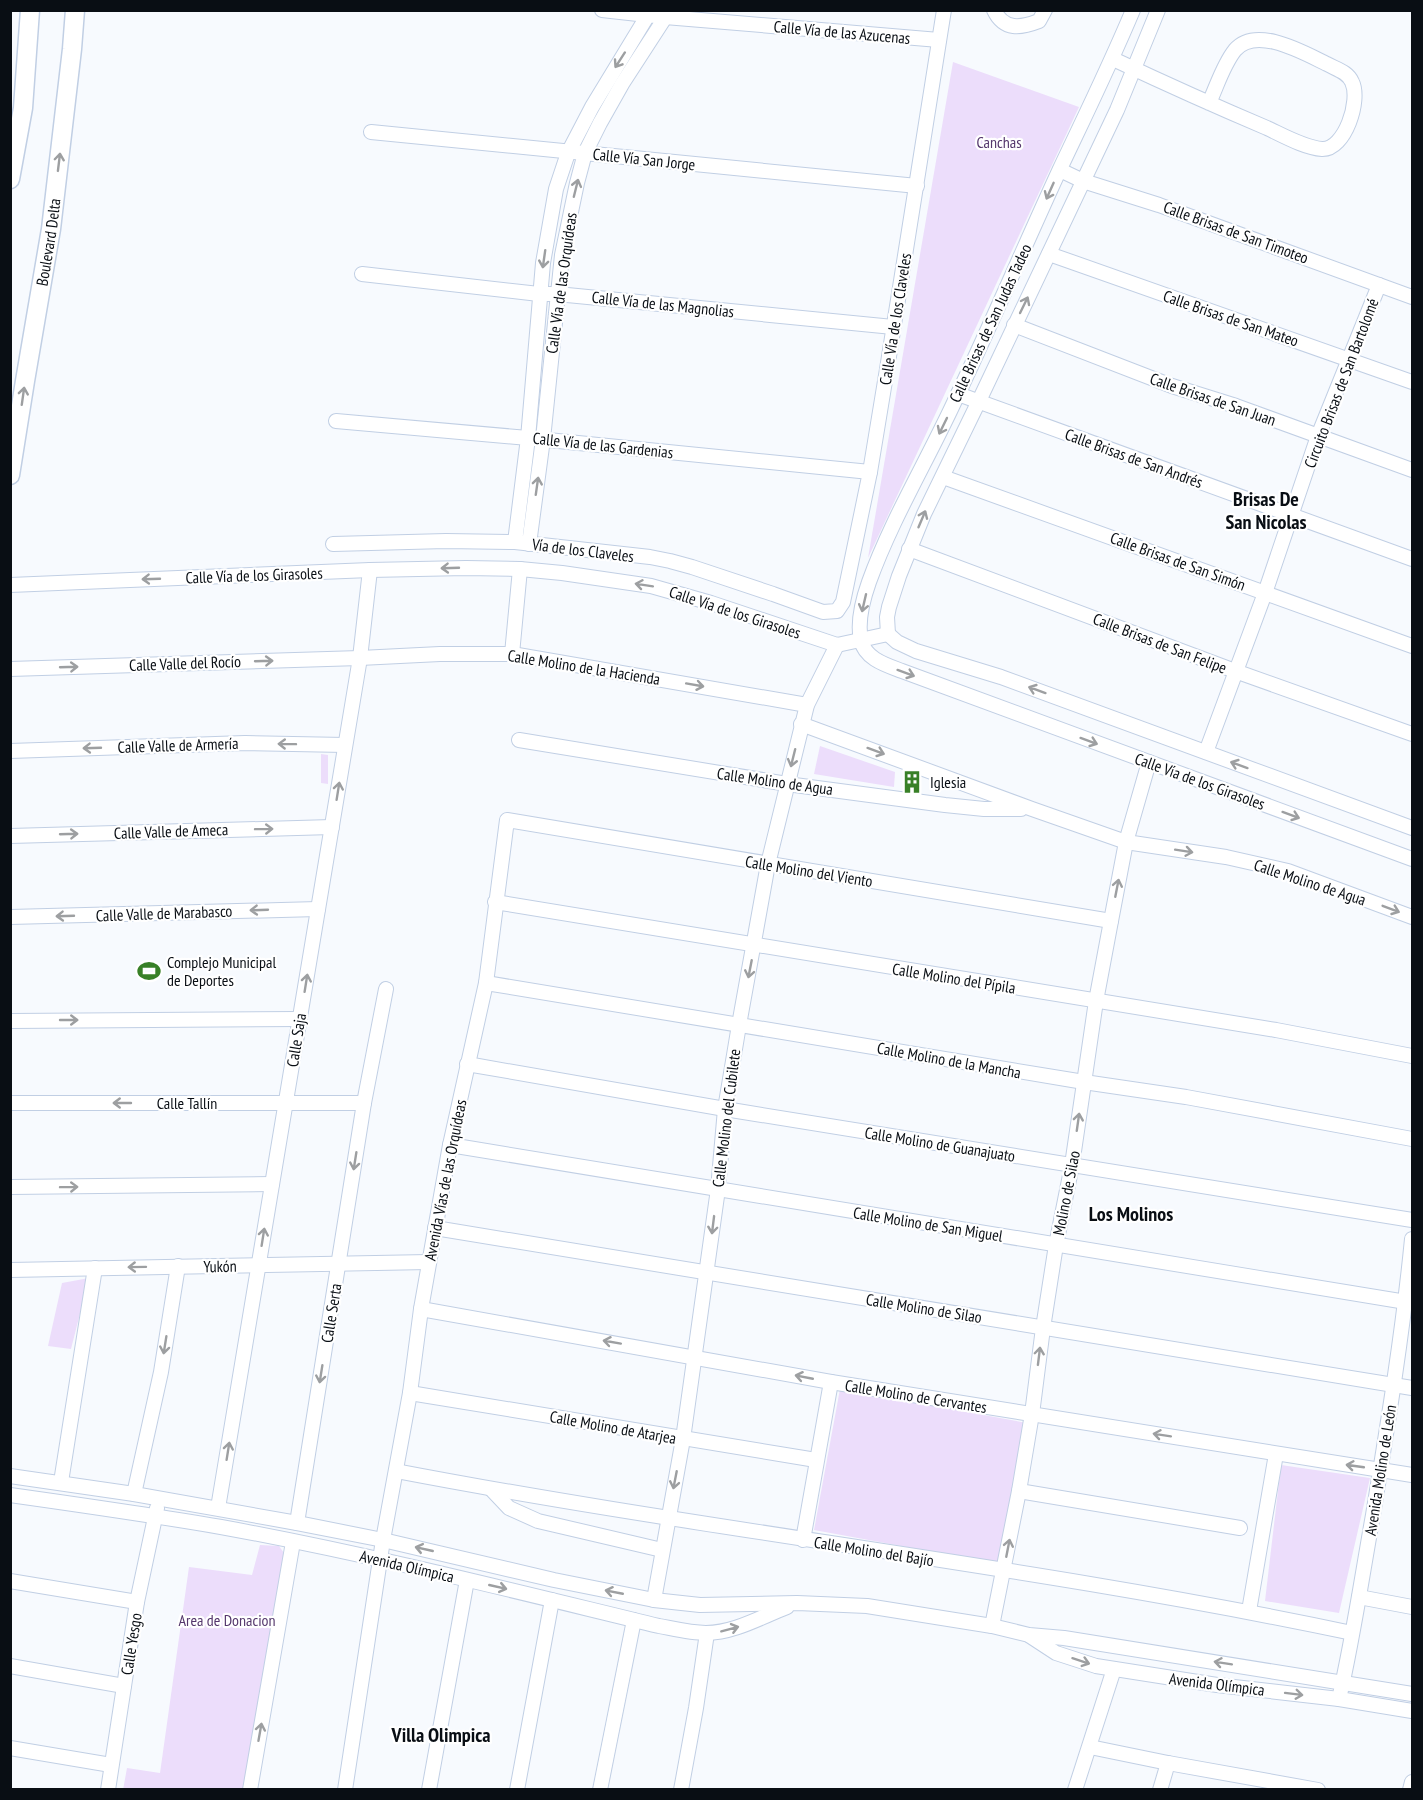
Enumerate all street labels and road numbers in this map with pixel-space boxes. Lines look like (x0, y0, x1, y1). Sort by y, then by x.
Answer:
street label: Calle Vía de las Azucenas (773, 16, 911, 48)
street label: Calle Vía San Jorge (592, 144, 696, 174)
street label: Calle Brisas de San Timoteo (1161, 196, 1311, 268)
street label: Boulevard Delta (31, 197, 65, 287)
street label: Calle Vía de las Orquídeas (541, 211, 581, 355)
street label: Calle Brisas de San Judas Tadeo (944, 240, 1036, 405)
street label: Calle Vía de los Claveles (875, 252, 915, 386)
street label: Calle Brisas de San Mateo (1161, 285, 1301, 351)
street label: Calle Vía de las Magnolias (591, 287, 735, 321)
street label: Circuito Brisas de San Bartolomé (1299, 295, 1383, 471)
street label: Calle Brisas de San Juan (1147, 368, 1279, 430)
street label: Calle Brisas de San Andrés (1062, 424, 1206, 492)
street label: Calle Vía de las Gardenias (532, 428, 674, 462)
street label: Calle Brisas de San Simón (1108, 527, 1248, 595)
street label: Vía de los Claveles (530, 534, 635, 566)
street label: Calle Vía de los Girasoles (185, 563, 323, 587)
street label: Calle Vía de los Girasoles (667, 581, 803, 643)
street label: Calle Brisas de San Felipe (1090, 608, 1230, 678)
street label: Calle Molino de la Hacienda (506, 645, 662, 689)
street label: Calle Valle del Rocío (129, 651, 241, 675)
street label: Calle Valle de Armería (117, 733, 239, 757)
street label: Calle Vía de los Girasoles (1132, 748, 1268, 814)
street label: Calle Molino de Agua (716, 763, 834, 799)
street label: Calle Valle de Ameca (114, 819, 228, 843)
street label: Calle Molino del Viento (744, 851, 874, 891)
street label: Calle Molino de Agua (1251, 854, 1369, 910)
street label: Calle Valle de Marabasco (95, 901, 233, 925)
street label: Calle Molino del Pípila (891, 958, 1017, 998)
street label: Calle Saja (282, 1012, 310, 1068)
street label: Calle Molino de la Mancha (875, 1037, 1023, 1083)
street label: Calle Molino del Cubilete (708, 1048, 744, 1188)
street label: Calle Tallín (157, 1093, 217, 1113)
street label: Avenida Vías de las Orquídeas (420, 1098, 470, 1262)
street label: Calle Molino de Guanajuato (863, 1122, 1017, 1166)
street label: Molino de Silao (1048, 1149, 1084, 1237)
street label: Calle Molino de San Miguel (852, 1202, 1004, 1246)
street label: Yukón (203, 1256, 237, 1276)
street label: Calle Serta (316, 1282, 346, 1344)
street label: Calle Molino de Silao (865, 1289, 983, 1327)
street label: Calle Molino de Cervantes (844, 1375, 988, 1417)
street label: Avenida Molino de León (1360, 1403, 1400, 1537)
street label: Calle Molino de Atarjea (548, 1406, 678, 1448)
street label: Calle Molino del Bajío (813, 1532, 935, 1570)
street label: Avenida Olímpica (358, 1545, 456, 1587)
street label: Calle Yesgo (116, 1611, 146, 1676)
street label: Avenida Olímpica (1168, 1668, 1266, 1700)

